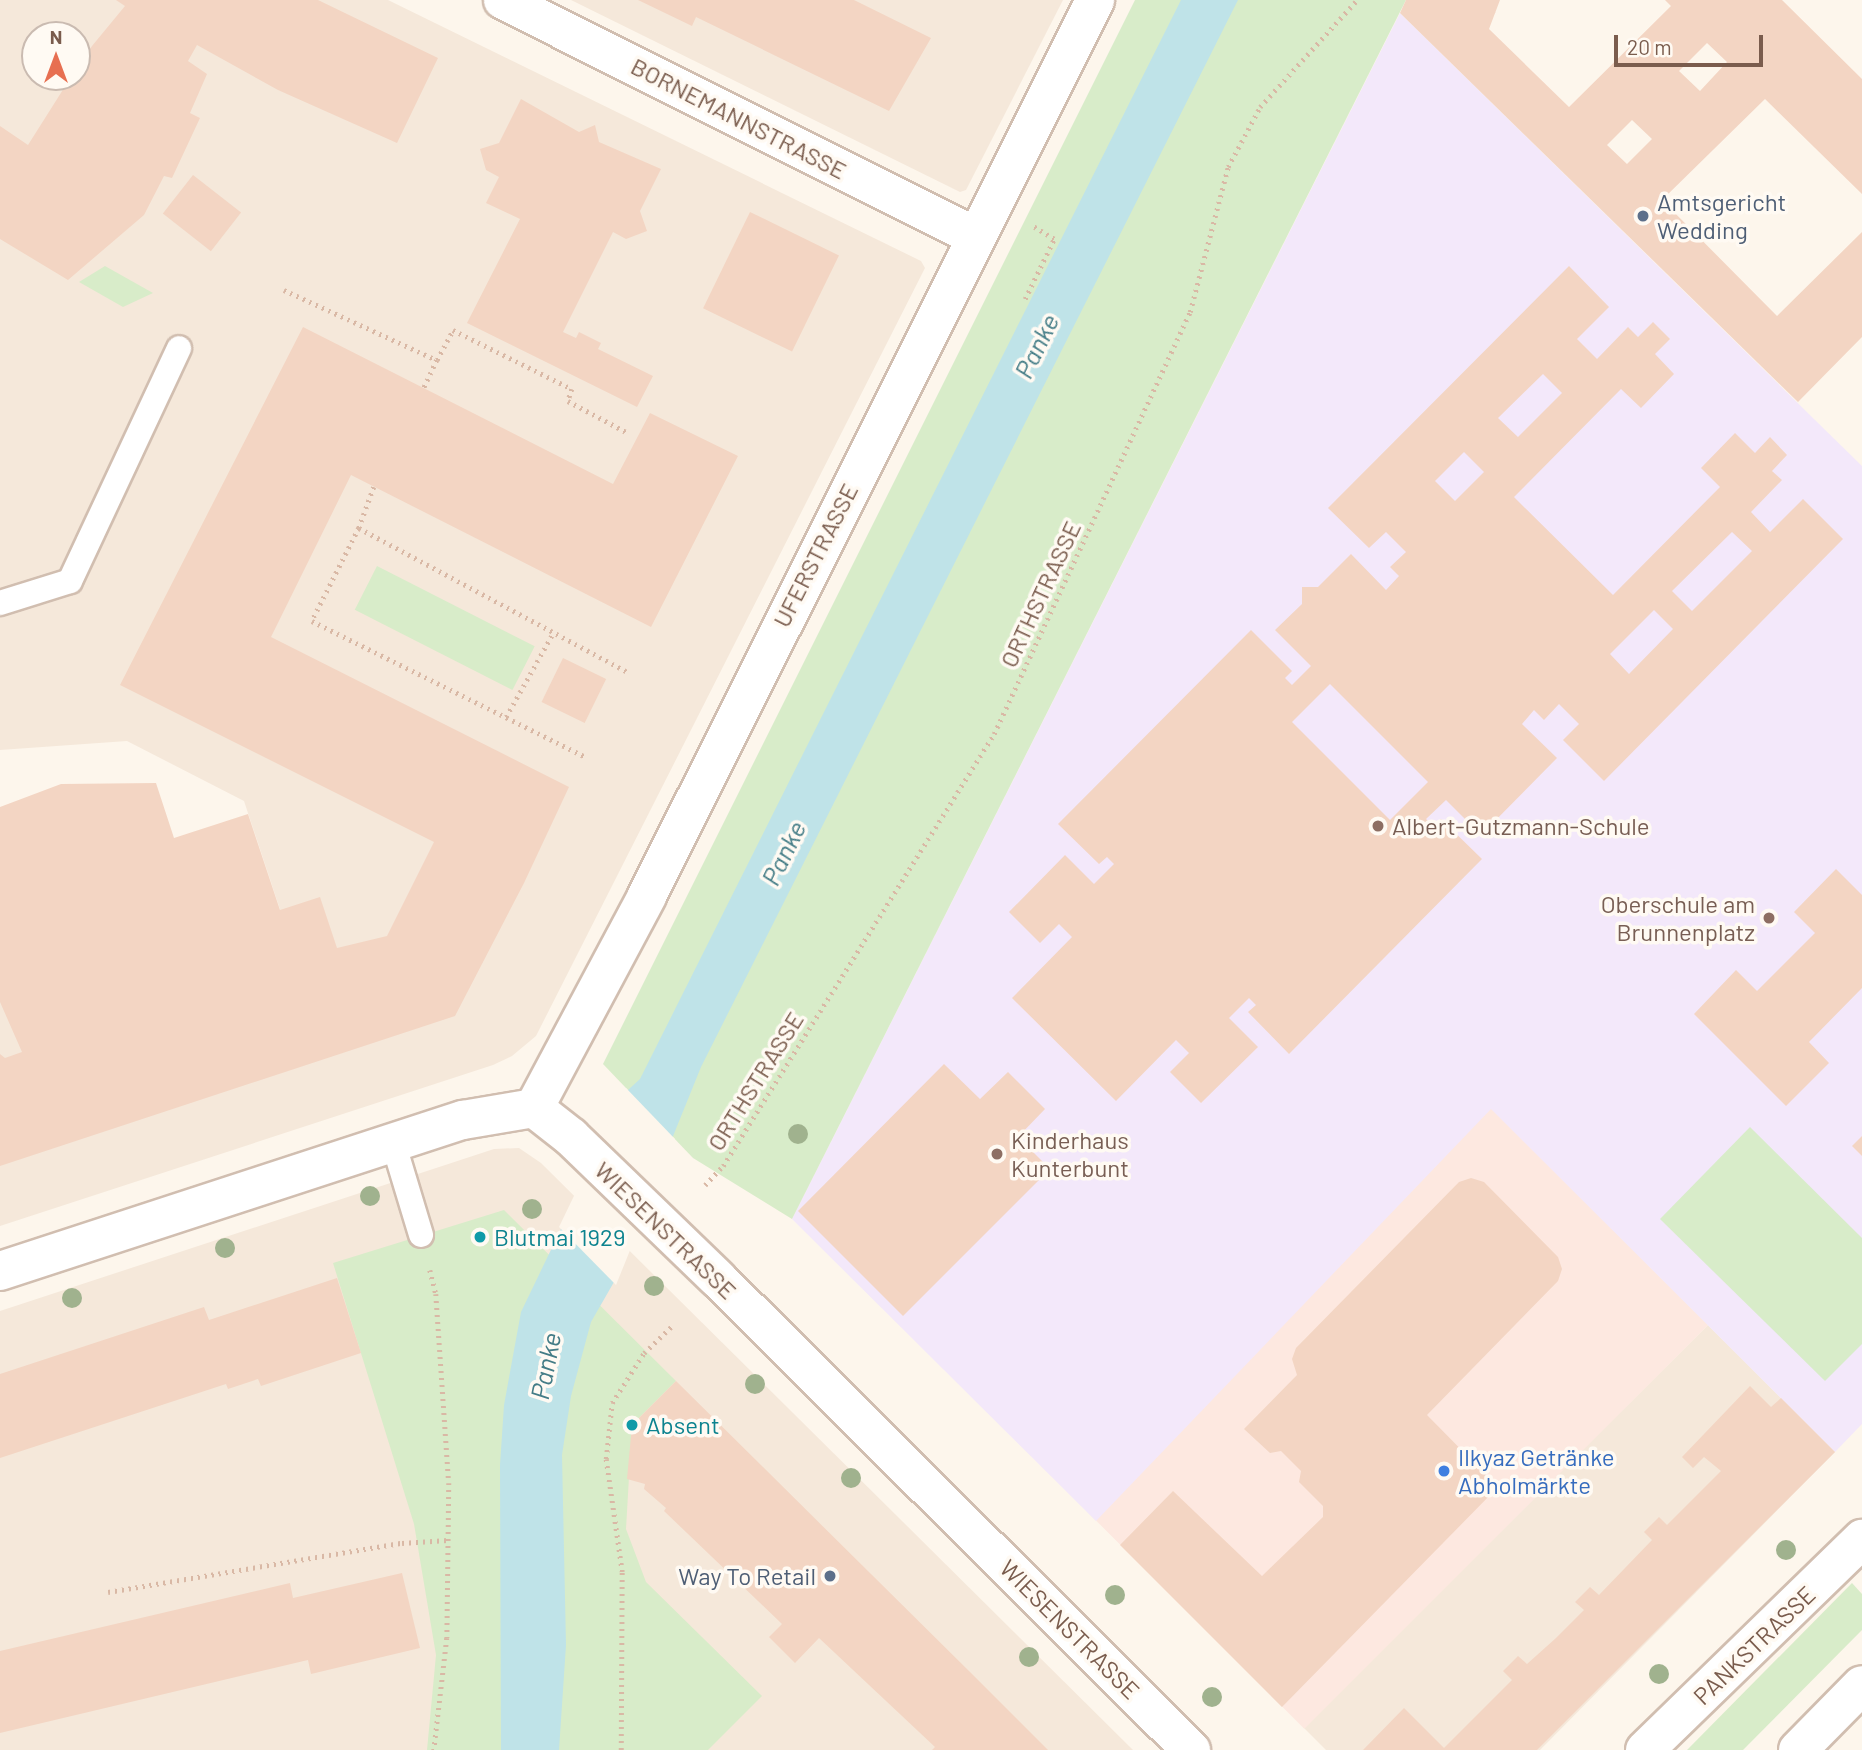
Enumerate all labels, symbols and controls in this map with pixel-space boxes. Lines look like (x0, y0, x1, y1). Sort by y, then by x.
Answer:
north arrow (21, 21, 91, 91)
scale bar (1617, 21, 1766, 65)
text: N (50, 25, 62, 48)
text: 20 m (1627, 34, 1672, 59)
street label: BORNEMANNSTRASSE (626, 51, 852, 185)
place label: Amtsgericht Wedding (1657, 188, 1786, 244)
marker: Amtsgericht Wedding (1635, 208, 1651, 224)
water label: Panke (1007, 309, 1065, 383)
street label: UFERSTRASSE (766, 478, 864, 632)
street label: ORTHSTRASSE (994, 516, 1086, 672)
place label: Albert-Gutzmann-Schule (1392, 812, 1650, 840)
water label: Panke (754, 816, 812, 890)
marker: Albert-Gutzmann-Schule (1370, 818, 1386, 834)
place label: Oberschule am Brunnenplatz (1601, 890, 1755, 946)
marker: Oberschule am Brunnenplatz (1761, 910, 1777, 926)
street label: ORTHSTRASSE (701, 1006, 809, 1156)
place label: Kinderhaus Kunterbunt (1011, 1126, 1129, 1182)
marker: Kinderhaus Kunterbunt (989, 1146, 1005, 1162)
street label: WIESENSTRASSE (589, 1155, 743, 1305)
place label: Blutmai 1929 (494, 1223, 625, 1251)
marker: Blutmai 1929 (472, 1229, 488, 1245)
water label: Panke (523, 1330, 567, 1402)
place label: Absent (646, 1411, 720, 1439)
marker: Absent (624, 1417, 640, 1433)
place label: Ilkyaz Getränke Abholmärkte (1458, 1443, 1615, 1499)
marker: Ilkyaz Getränke Abholmärkte (1436, 1463, 1452, 1479)
street label: WIESENSTRASSE (994, 1553, 1146, 1705)
place label: Way To Retail (678, 1562, 816, 1590)
marker: Way To Retail (822, 1568, 838, 1584)
street label: PANKSTRASSE (1687, 1580, 1821, 1710)

